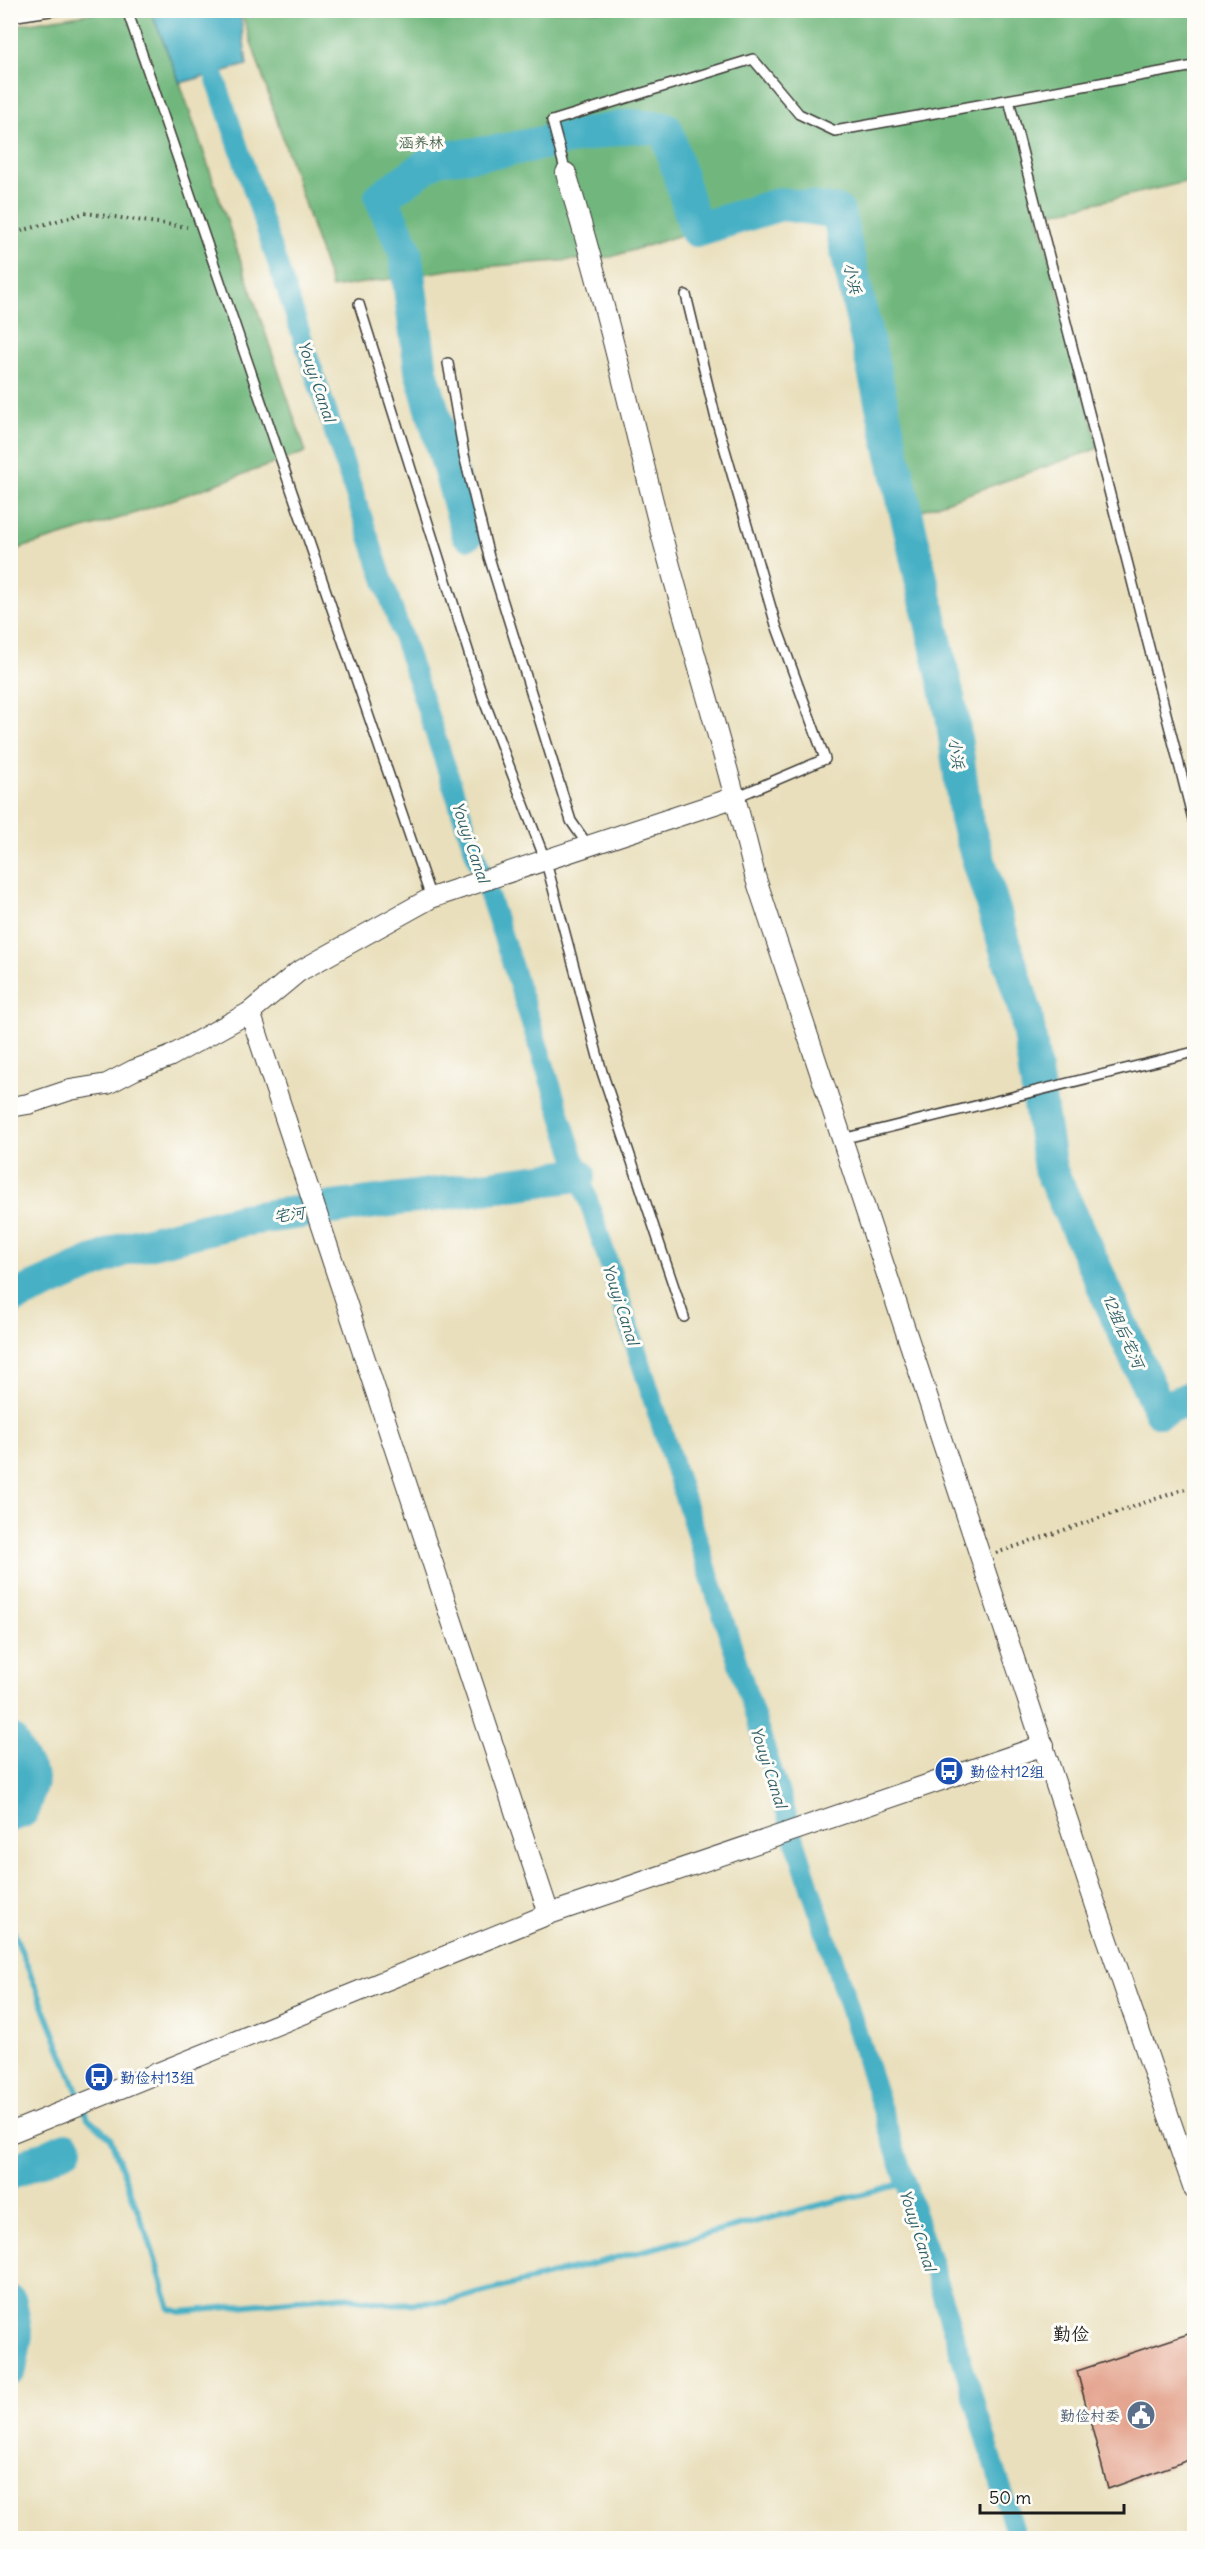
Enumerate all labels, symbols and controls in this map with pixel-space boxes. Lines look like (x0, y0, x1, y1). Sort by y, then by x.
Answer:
park label: 涵养林 (398, 133, 444, 152)
water label: 小浜 (840, 260, 867, 297)
water label: Youyi Canal (294, 338, 341, 426)
water label: 小浜 (945, 736, 969, 771)
water label: Youyi Canal (448, 799, 495, 887)
water label: 宅河 (272, 1201, 309, 1226)
water label: Youyi Canal (599, 1261, 644, 1349)
water label: 12组后宅河 (1099, 1291, 1150, 1374)
water label: Youyi Canal (747, 1724, 792, 1812)
bus stop icon: 勤俭村12组 (933, 1755, 965, 1787)
place label: 勤俭村12组 (970, 1762, 1044, 1781)
bus stop icon: 勤俭村13组 (83, 2061, 115, 2093)
place label: 勤俭村13组 (120, 2068, 194, 2087)
water label: Youyi Canal (896, 2187, 941, 2275)
district label: 勤俭 (1053, 2322, 1089, 2345)
public building icon: 勤俭村委 (1125, 2399, 1157, 2431)
place label: 勤俭村委 (1060, 2406, 1120, 2425)
scale bar (980, 2477, 1124, 2515)
text: 50 m (989, 2486, 1031, 2509)

